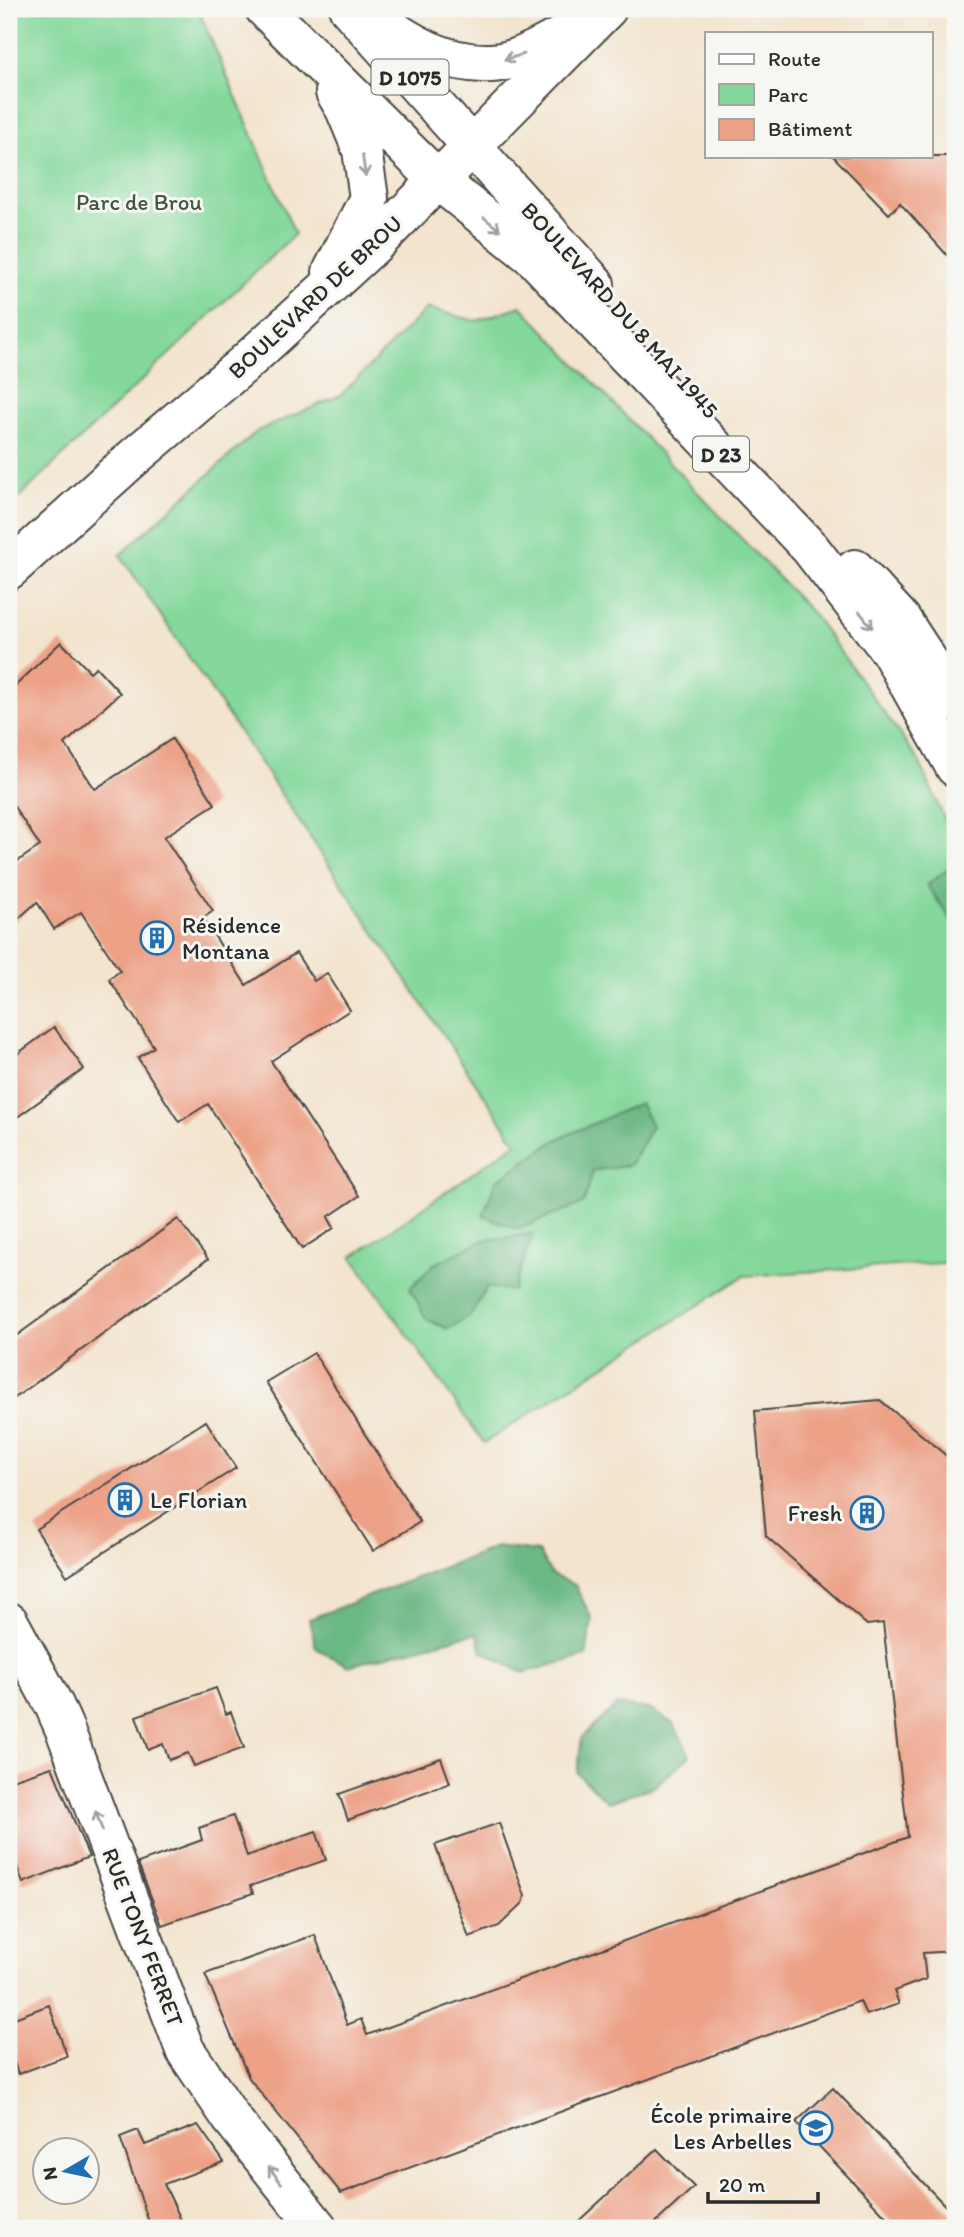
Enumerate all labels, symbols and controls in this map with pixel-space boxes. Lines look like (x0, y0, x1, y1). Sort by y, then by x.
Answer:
legend (705, 32, 932, 158)
text: Route (768, 46, 821, 71)
one-way arrow (504, 51, 526, 64)
road number: D 1075 (372, 60, 448, 94)
text: Parc (768, 82, 808, 107)
text: Bâtiment (768, 116, 852, 141)
one-way arrow (358, 154, 371, 177)
park label: Parc de Brou (76, 188, 202, 216)
street label: BOULEVARD DU 8 MAI 1945 (515, 196, 725, 424)
street label: BOULEVARD DE BROU (222, 209, 408, 385)
one-way arrow (482, 216, 501, 231)
road number: D 23 (693, 436, 749, 472)
one-way arrow (859, 611, 874, 629)
place label: Résidence Montana (182, 911, 281, 965)
building icon: Résidence Montana (138, 919, 176, 957)
building icon: Le Florian (106, 1481, 144, 1519)
place label: Le Florian (150, 1486, 247, 1514)
building icon: Fresh (848, 1494, 886, 1532)
place label: Fresh (788, 1499, 842, 1527)
one-way arrow (92, 1810, 104, 1832)
street label: RUE TONY FERRET (96, 1844, 190, 2030)
place label: École primaire Les Arbelles (650, 2101, 792, 2155)
school or university icon: École primaire Les Arbelles (797, 2109, 835, 2147)
north arrow (32, 2136, 102, 2206)
scale bar (708, 2160, 819, 2204)
text: N (37, 2165, 62, 2182)
one-way arrow (268, 2166, 283, 2184)
text: 20 m (719, 2172, 766, 2197)

